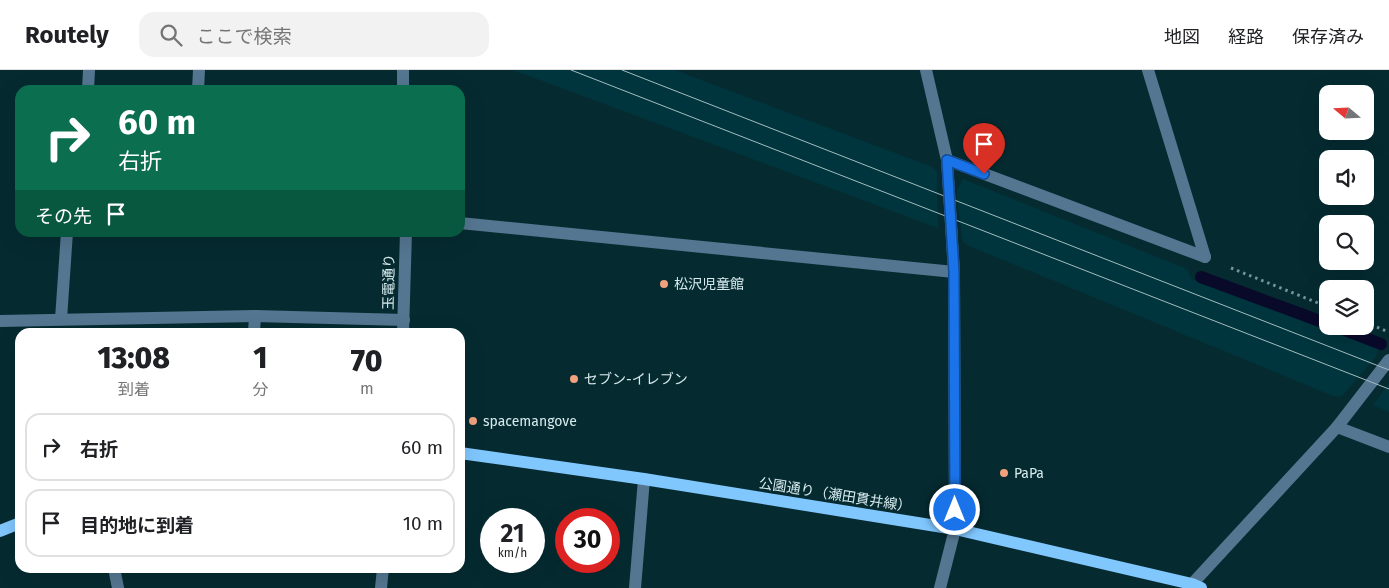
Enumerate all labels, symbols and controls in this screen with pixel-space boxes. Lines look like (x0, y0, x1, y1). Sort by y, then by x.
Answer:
search box (139, 12, 489, 57)
text: Routely (25, 21, 109, 49)
icon: search (157, 21, 185, 49)
text: ここで検索 (197, 25, 292, 48)
text: 地図 (1164, 26, 1200, 48)
text: 経路 (1228, 26, 1264, 48)
text: 保存済み (1292, 26, 1364, 48)
north arrow (1319, 85, 1374, 140)
map controls (1319, 85, 1374, 335)
text: 60 m (118, 101, 196, 143)
icon: right (35, 105, 100, 170)
pin (963, 123, 1005, 174)
icon: arrive (970, 130, 998, 158)
text: 右折 (118, 148, 162, 175)
button: sound (1319, 150, 1374, 205)
icon: arrive (102, 200, 130, 228)
text: その先 (35, 205, 92, 228)
button: search (1319, 215, 1374, 270)
street label: 玉電通り (380, 254, 398, 310)
place label: 松沢児童館 (674, 276, 744, 293)
marker: 松沢児童館 (658, 278, 670, 290)
button: layers (1319, 280, 1374, 335)
text: 13:08 (97, 340, 170, 376)
text: 1 (253, 340, 268, 376)
text: 70 (351, 343, 383, 379)
place label: セブン-イレブン (584, 371, 688, 388)
marker: セブン-イレブン (568, 373, 580, 385)
text: m (360, 379, 374, 398)
text: 到着 (118, 380, 150, 399)
text: 分 (252, 380, 268, 399)
place label: spacemangove (483, 413, 577, 430)
marker: spacemangove (467, 415, 479, 427)
icon: right (37, 433, 65, 461)
text: 60 m (401, 436, 443, 459)
text: 右折 (80, 438, 118, 461)
place label: PaPa (1014, 465, 1044, 482)
marker: PaPa (998, 467, 1010, 479)
street label: 公園通り（瀬田貫井線） (758, 475, 912, 515)
position arrow (928, 483, 980, 535)
speed limit sign: 30 (555, 508, 620, 573)
icon: arrive (37, 509, 65, 537)
text: 10 m (403, 512, 443, 535)
text: 目的地に到着 (80, 514, 194, 537)
text: 21 (501, 519, 524, 549)
text: km/h (498, 546, 527, 560)

